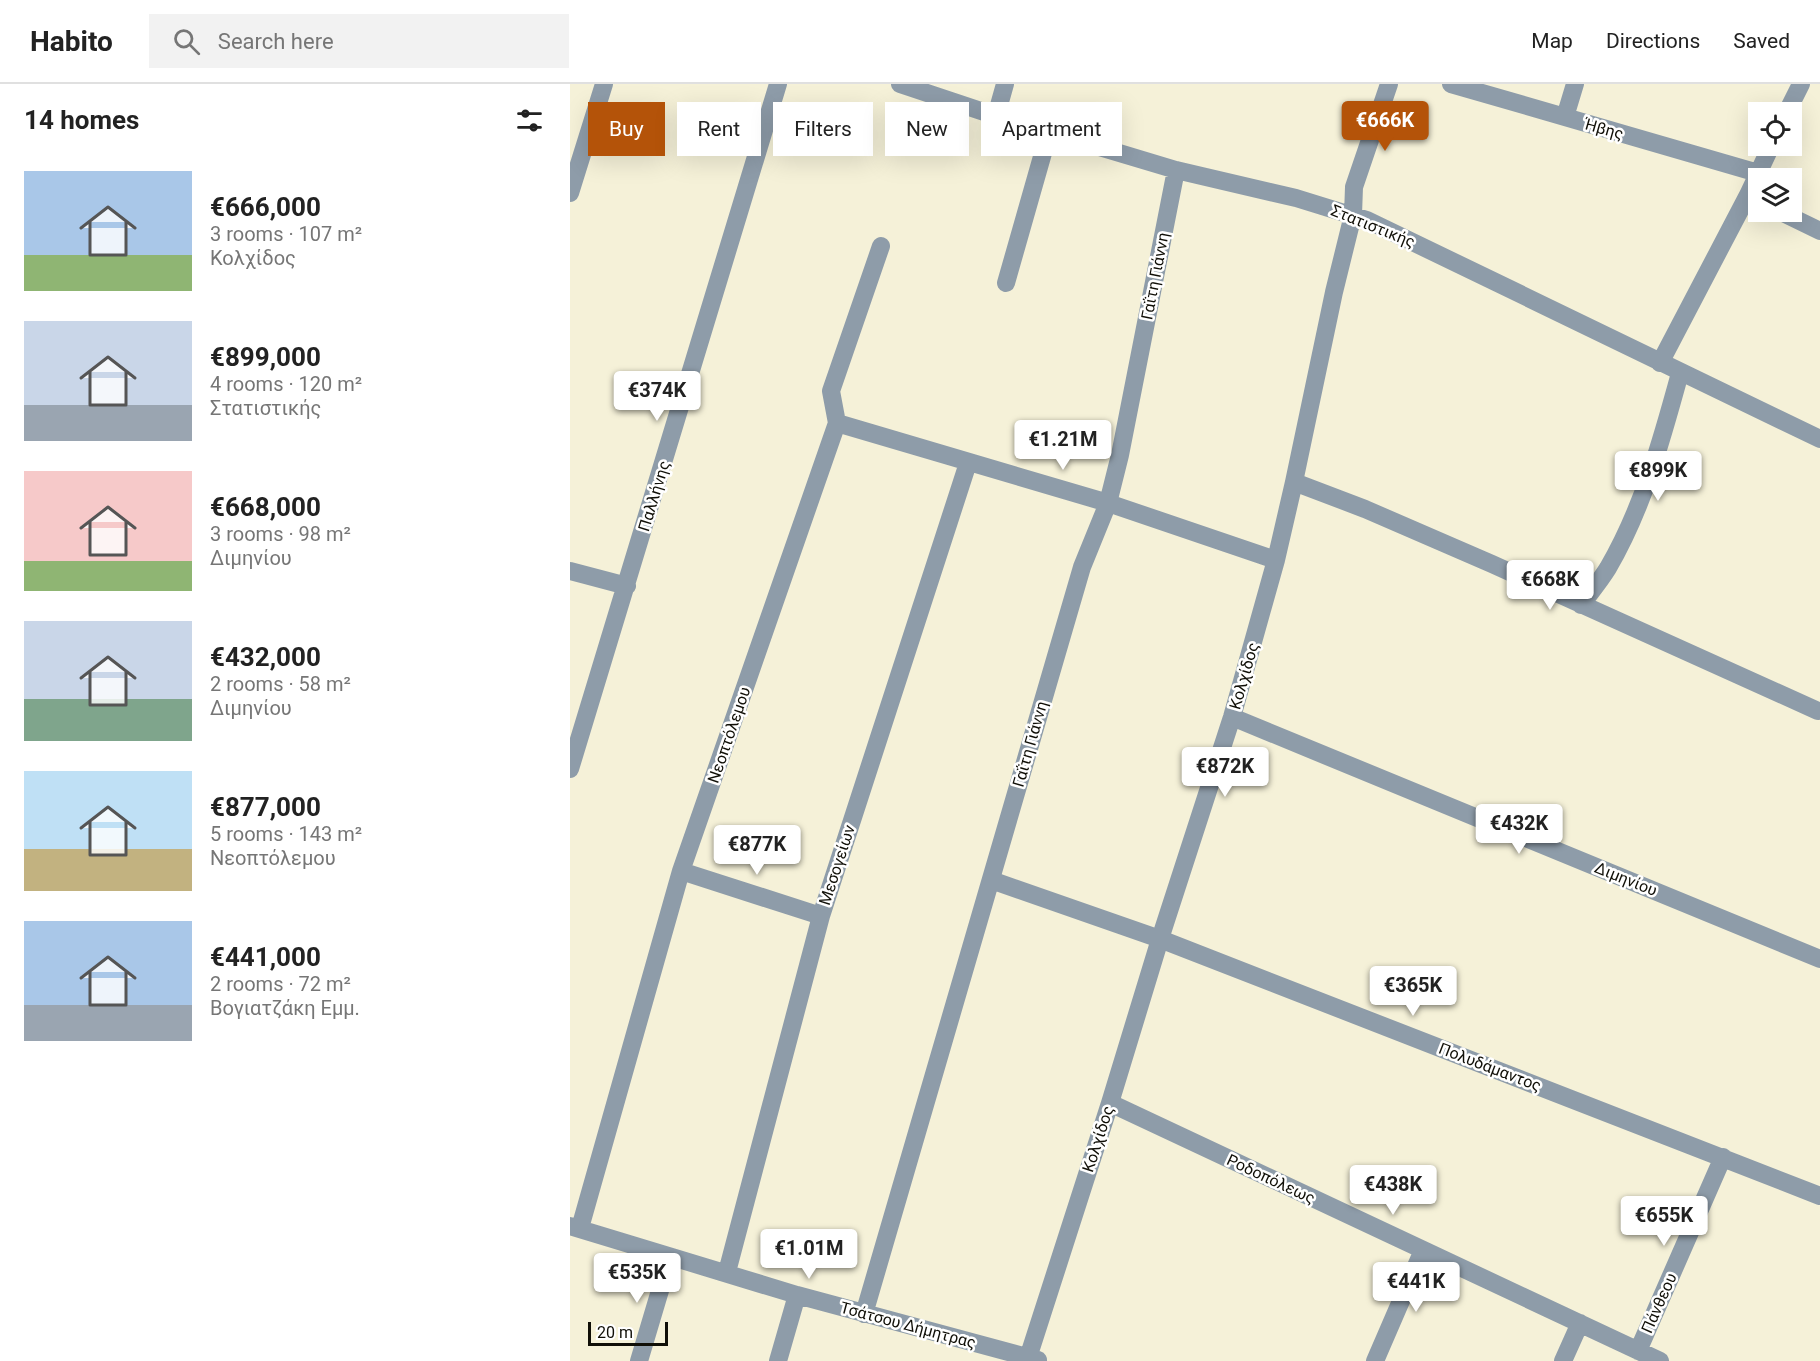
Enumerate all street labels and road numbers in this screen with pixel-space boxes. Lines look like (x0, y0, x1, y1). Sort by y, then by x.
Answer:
street label: Ήβης (1582, 114, 1626, 144)
street label: Στατιστικής (1328, 201, 1418, 251)
street label: Γαΐτη Γιάννη (1137, 231, 1173, 321)
street label: Παλλήνης (634, 458, 674, 534)
street label: Κολχίδος (1225, 640, 1263, 712)
street label: Νεοπτόλεμου (704, 684, 754, 786)
street label: Γαΐτη Γιάννη (1009, 699, 1051, 789)
street label: Μεσογείων (815, 822, 859, 908)
street label: Διμηνίου (1592, 858, 1660, 900)
street label: Πολυδάμαντος (1436, 1039, 1544, 1095)
street label: Κολχίδος (1078, 1103, 1118, 1175)
street label: Ροδοπόλεως (1224, 1150, 1318, 1208)
street label: Πάνθεου (1637, 1270, 1681, 1336)
street label: Τσάτσου Δήμητρας (838, 1298, 978, 1352)

